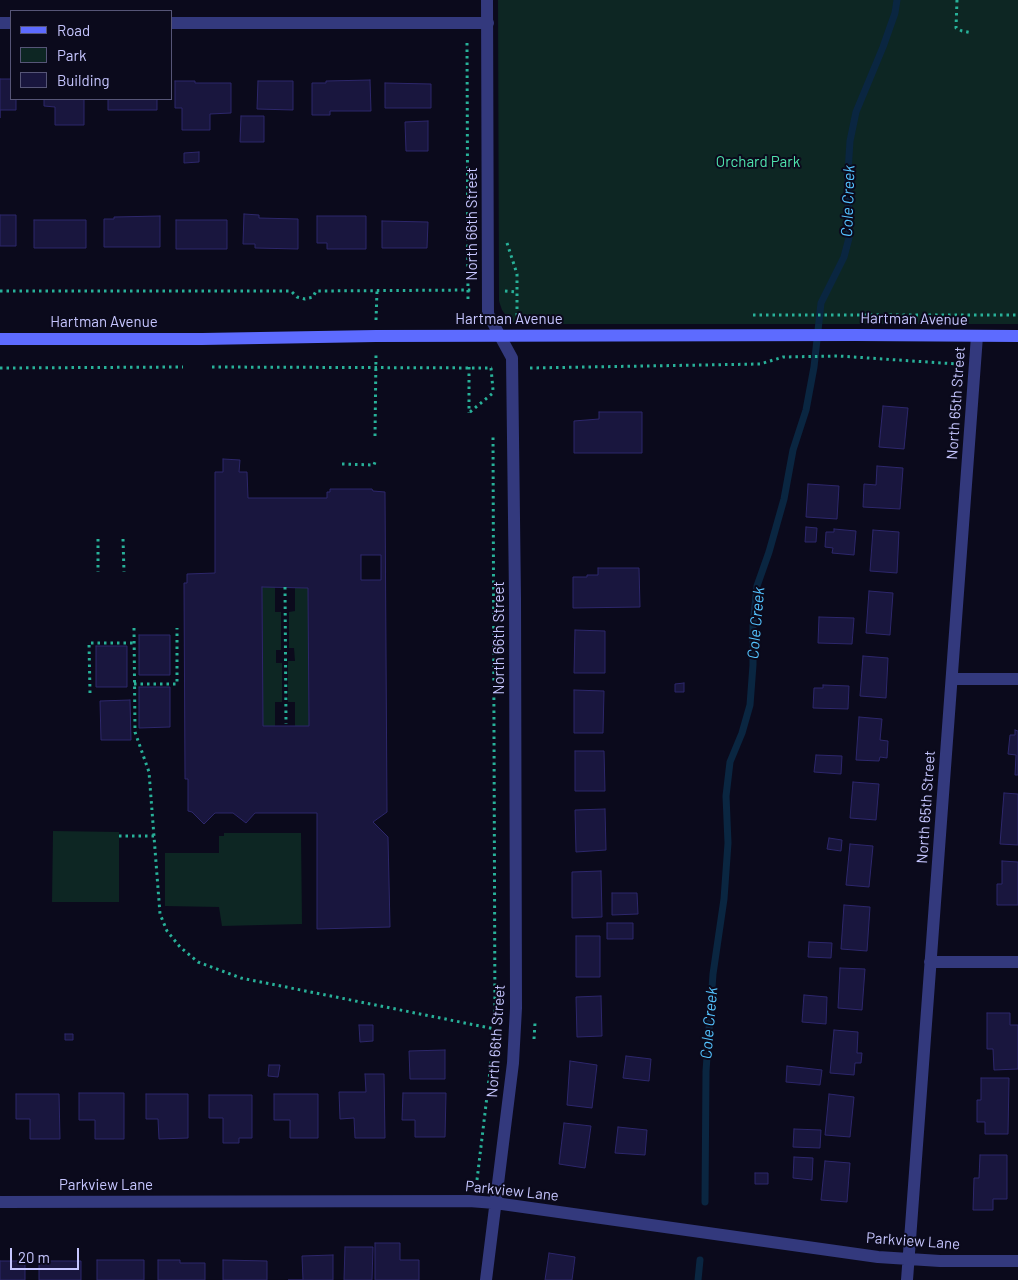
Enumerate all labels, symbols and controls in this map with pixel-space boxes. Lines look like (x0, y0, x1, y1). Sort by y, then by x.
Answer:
legend (10, 10, 172, 100)
text: Road (57, 21, 90, 39)
text: Park (57, 46, 86, 64)
text: Building (57, 71, 110, 89)
park label: Orchard Park (716, 153, 800, 171)
water label: Cole Creek (837, 165, 859, 237)
street label: North 66th Street (463, 167, 481, 281)
street label: Hartman Avenue (860, 309, 968, 329)
street label: Hartman Avenue (455, 310, 563, 328)
street label: Hartman Avenue (50, 313, 158, 331)
street label: North 65th Street (943, 346, 969, 460)
street label: North 66th Street (490, 581, 508, 695)
water label: Cole Creek (743, 586, 769, 660)
street label: North 65th Street (913, 750, 939, 864)
street label: North 66th Street (483, 984, 509, 1098)
water label: Cole Creek (696, 986, 722, 1060)
street label: Parkview Lane (59, 1176, 153, 1194)
street label: Parkview Lane (464, 1177, 560, 1205)
street label: Parkview Lane (865, 1229, 961, 1253)
scale bar (12, 1238, 81, 1270)
text: 20 m (18, 1248, 50, 1266)

